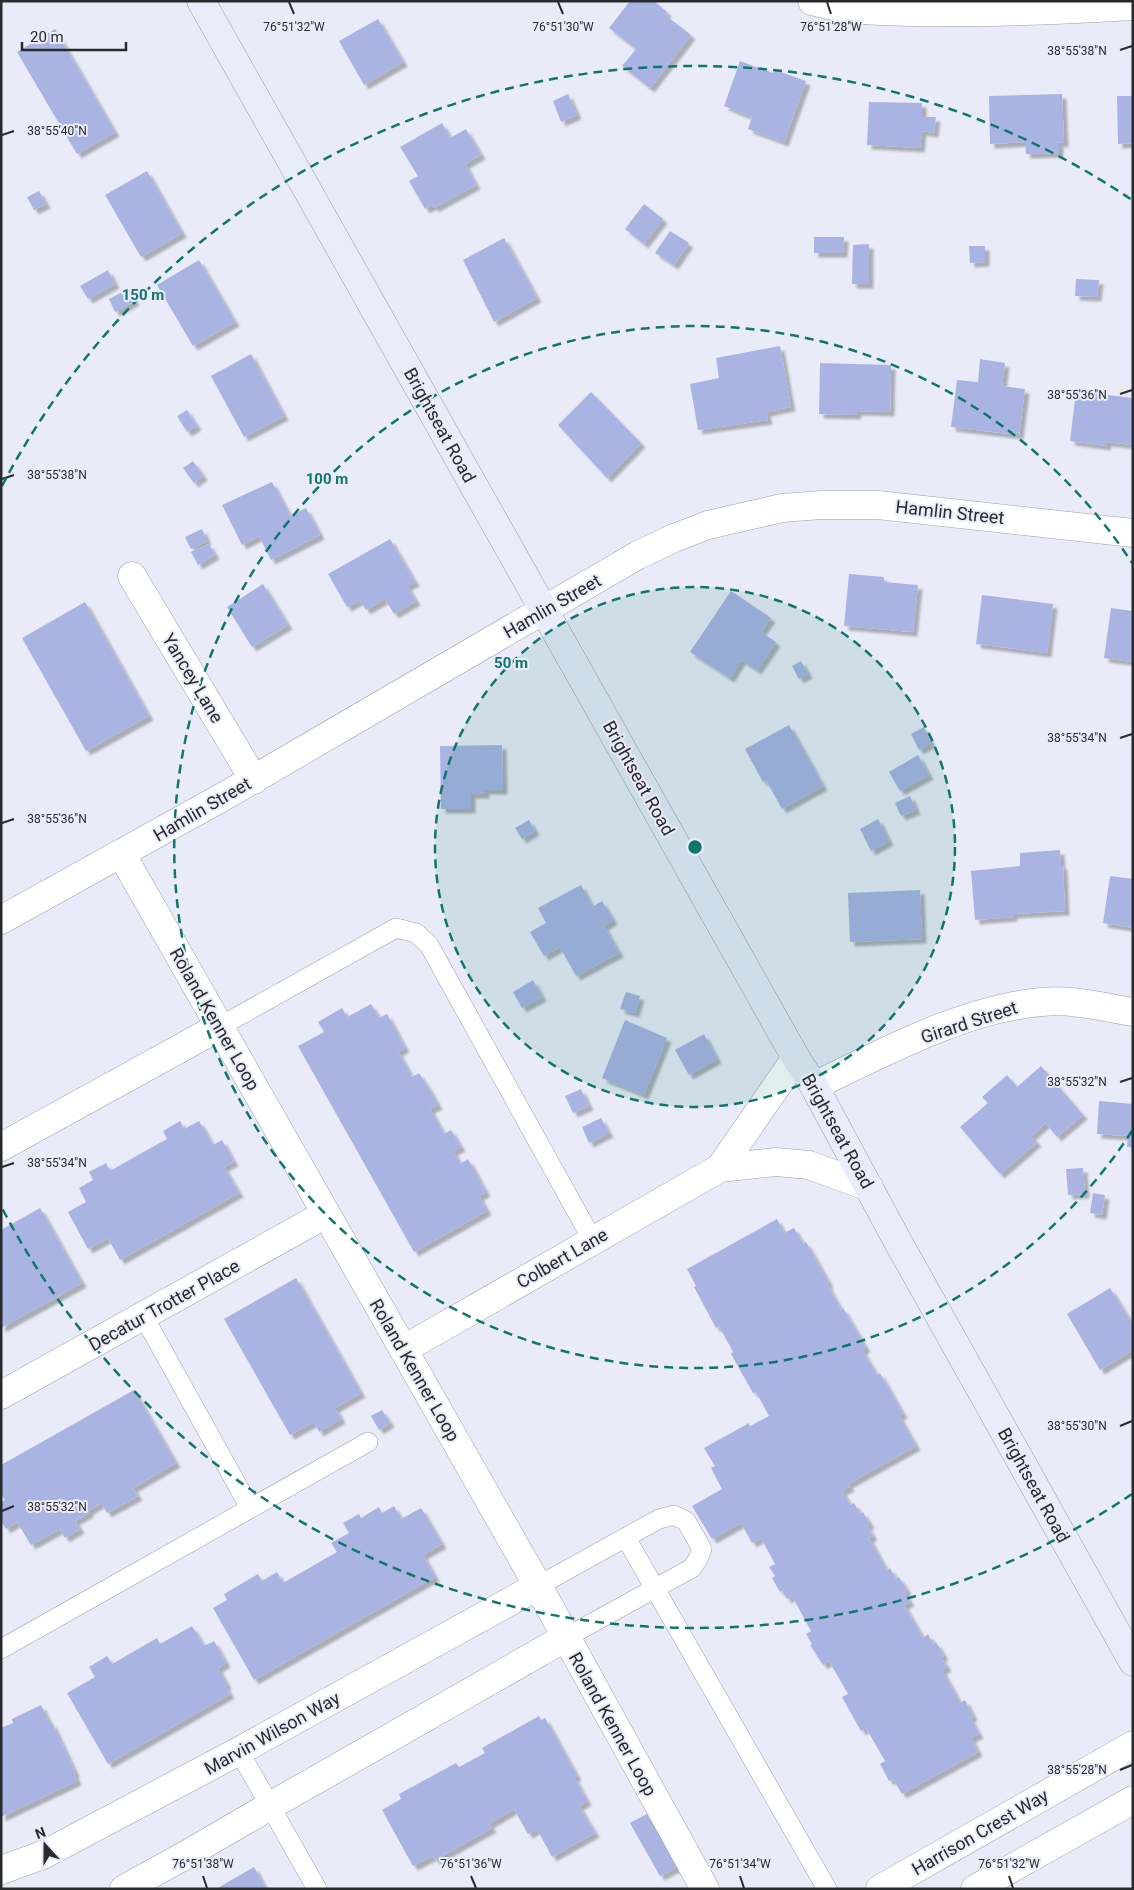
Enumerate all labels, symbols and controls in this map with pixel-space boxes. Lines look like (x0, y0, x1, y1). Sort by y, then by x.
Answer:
scale bar (22, 20, 126, 52)
text: 76°51'32"W (263, 20, 325, 34)
text: 76°51'30"W (532, 20, 594, 34)
text: 76°51'28"W (800, 20, 862, 34)
text: 20 m (30, 28, 64, 46)
text: 38°55'38"N (1047, 44, 1107, 58)
text: 38°55'40"N (27, 124, 87, 138)
text: 150 m (122, 286, 164, 304)
street label: Brightseat Road (400, 364, 480, 486)
text: 38°55'36"N (1047, 388, 1107, 402)
text: 38°55'38"N (27, 468, 87, 482)
text: 100 m (306, 470, 348, 488)
street label: Hamlin Street (895, 496, 1005, 528)
street label: Hamlin Street (500, 570, 605, 642)
street label: Yancey Lane (158, 629, 228, 727)
text: 50 m (494, 654, 528, 672)
street label: Brightseat Road (599, 717, 679, 839)
text: 38°55'34"N (1047, 731, 1107, 745)
street label: Hamlin Street (150, 773, 255, 845)
text: 38°55'36"N (27, 812, 87, 826)
centre of rings (686, 838, 704, 856)
street label: Roland Kenner Loop (166, 944, 264, 1094)
street label: Girard Street (918, 996, 1020, 1047)
street label: Brightseat Road (798, 1070, 878, 1192)
text: 38°55'32"N (1047, 1075, 1107, 1089)
text: 38°55'34"N (27, 1156, 87, 1170)
street label: Colbert Lane (513, 1223, 611, 1293)
street label: Decatur Trotter Place (85, 1255, 243, 1355)
street label: Roland Kenner Loop (366, 1295, 464, 1445)
text: 38°55'30"N (1047, 1419, 1107, 1433)
street label: Brightseat Road (994, 1424, 1074, 1546)
text: 38°55'32"N (27, 1500, 87, 1514)
street label: Roland Kenner Loop (565, 1648, 661, 1800)
street label: Marvin Wilson Way (201, 1687, 344, 1779)
text: 38°55'28"N (1047, 1763, 1107, 1777)
street label: Harrison Crest Way (908, 1784, 1052, 1880)
north arrow (20, 1820, 70, 1870)
text: N (33, 1824, 48, 1842)
text: 76°51'38"W (172, 1857, 234, 1871)
text: 76°51'36"W (440, 1857, 502, 1871)
text: 76°51'34"W (709, 1857, 771, 1871)
text: 76°51'32"W (978, 1857, 1040, 1871)

